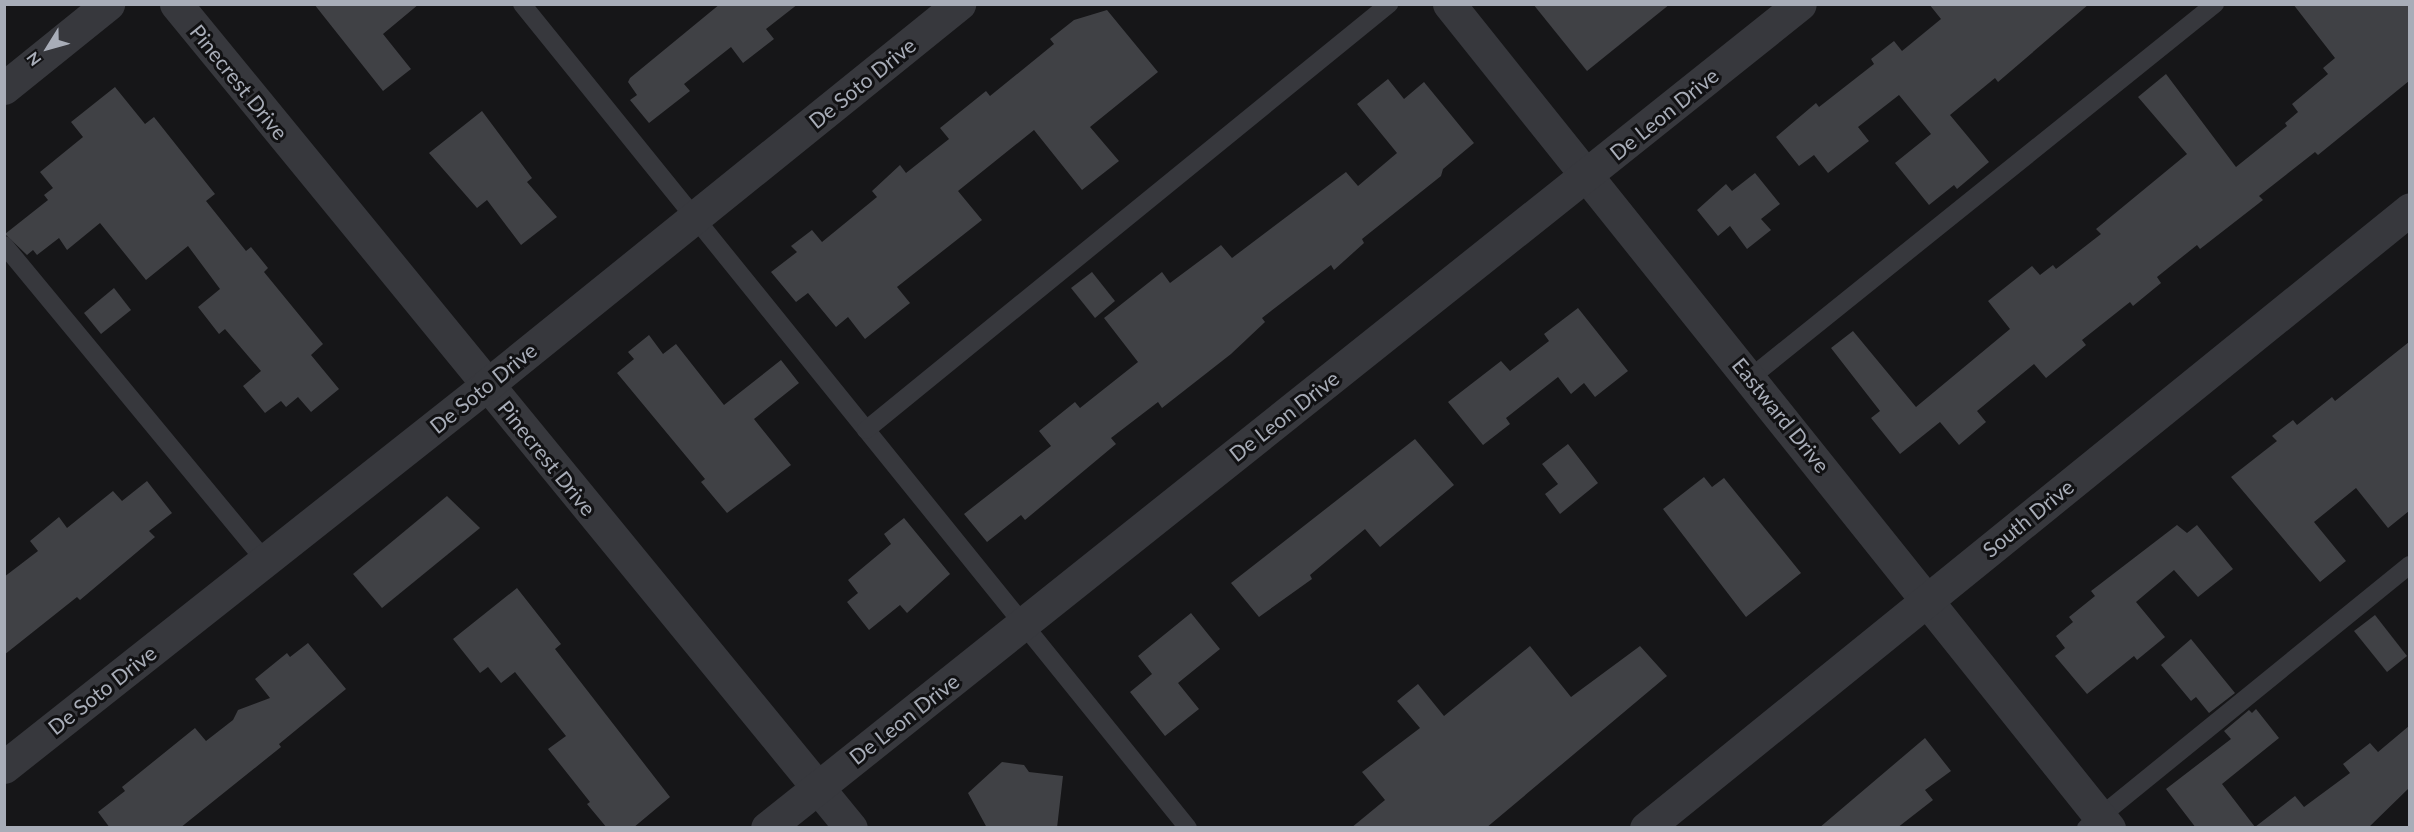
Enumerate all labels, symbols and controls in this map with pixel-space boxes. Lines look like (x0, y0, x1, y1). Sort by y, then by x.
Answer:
north arrow (18, 18, 78, 78)
street label: Pinecrest Drive (185, 19, 293, 145)
street label: De Soto Drive (803, 32, 921, 134)
text: N (22, 48, 45, 70)
street label: De Leon Drive (1605, 63, 1723, 165)
street label: De Soto Drive (424, 337, 542, 439)
street label: Eastward Drive (1727, 353, 1835, 477)
street label: De Leon Drive (1224, 365, 1344, 467)
street label: Pinecrest Drive (493, 395, 601, 521)
street label: South Drive (1977, 474, 2079, 562)
street label: De Soto Drive (43, 640, 161, 740)
street label: De Leon Drive (844, 668, 964, 770)

